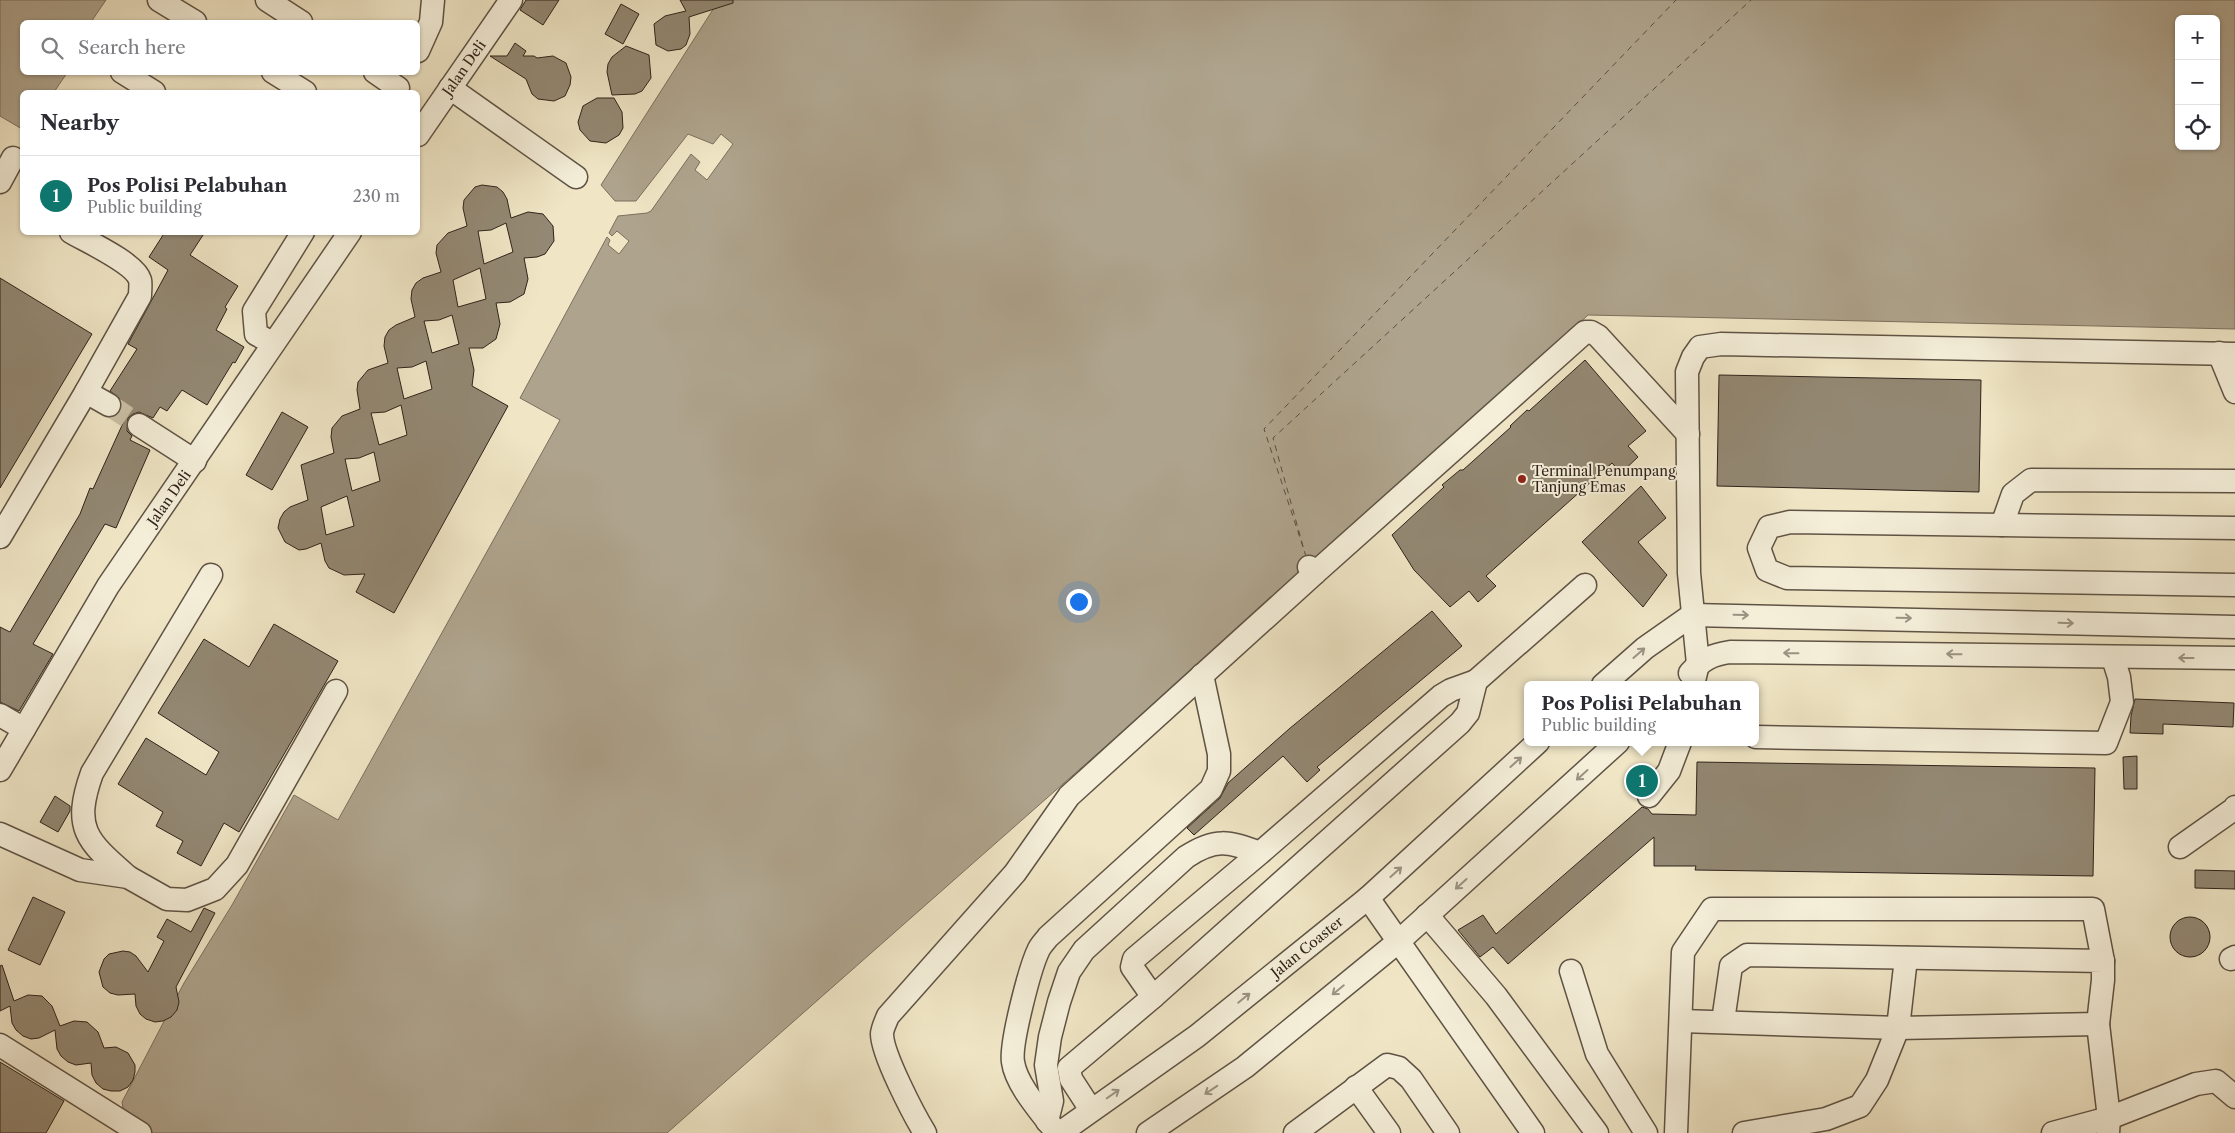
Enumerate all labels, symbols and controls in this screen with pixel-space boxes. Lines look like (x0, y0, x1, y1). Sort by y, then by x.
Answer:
map controls (2175, 15, 2220, 150)
button: + (2175, 15, 2220, 60)
search box (20, 20, 420, 75)
icon: search (38, 34, 66, 62)
text: Search here (78, 36, 186, 59)
street label: Jalan Deli (437, 37, 490, 101)
button: − (2175, 60, 2220, 105)
button: locate (2175, 105, 2220, 150)
text: Nearby (40, 110, 119, 135)
text: Pos Polisi Pelabuhan (87, 174, 287, 197)
text: 1 (52, 186, 60, 206)
text: 230 m (353, 186, 400, 206)
text: Public building (87, 197, 202, 217)
place label: Terminal Penumpang Tanjung Emas (1532, 462, 1676, 496)
street label: Jalan Deli (142, 467, 195, 531)
marker: Terminal Penumpang Tanjung Emas (1516, 473, 1528, 485)
your location (1066, 589, 1092, 615)
one-way arrow (1733, 611, 1749, 620)
one-way arrow (1895, 614, 1911, 623)
one-way arrow (2058, 619, 2074, 628)
one-way arrow (1633, 647, 1646, 658)
one-way arrow (1784, 648, 1800, 658)
one-way arrow (1946, 649, 1962, 659)
one-way arrow (2179, 653, 2195, 663)
popup (1524, 681, 1759, 746)
text: Pos Polisi Pelabuhan (1541, 692, 1742, 715)
text: Public building (1541, 715, 1656, 735)
one-way arrow (1510, 757, 1523, 768)
pin: 1 (1626, 762, 1658, 800)
one-way arrow (1575, 769, 1588, 781)
one-way arrow (1390, 866, 1403, 878)
one-way arrow (1455, 878, 1468, 890)
street label: Jalan Coaster (1266, 912, 1347, 983)
one-way arrow (1332, 985, 1345, 996)
one-way arrow (1237, 992, 1250, 1003)
one-way arrow (1204, 1085, 1218, 1095)
one-way arrow (1106, 1089, 1120, 1099)

